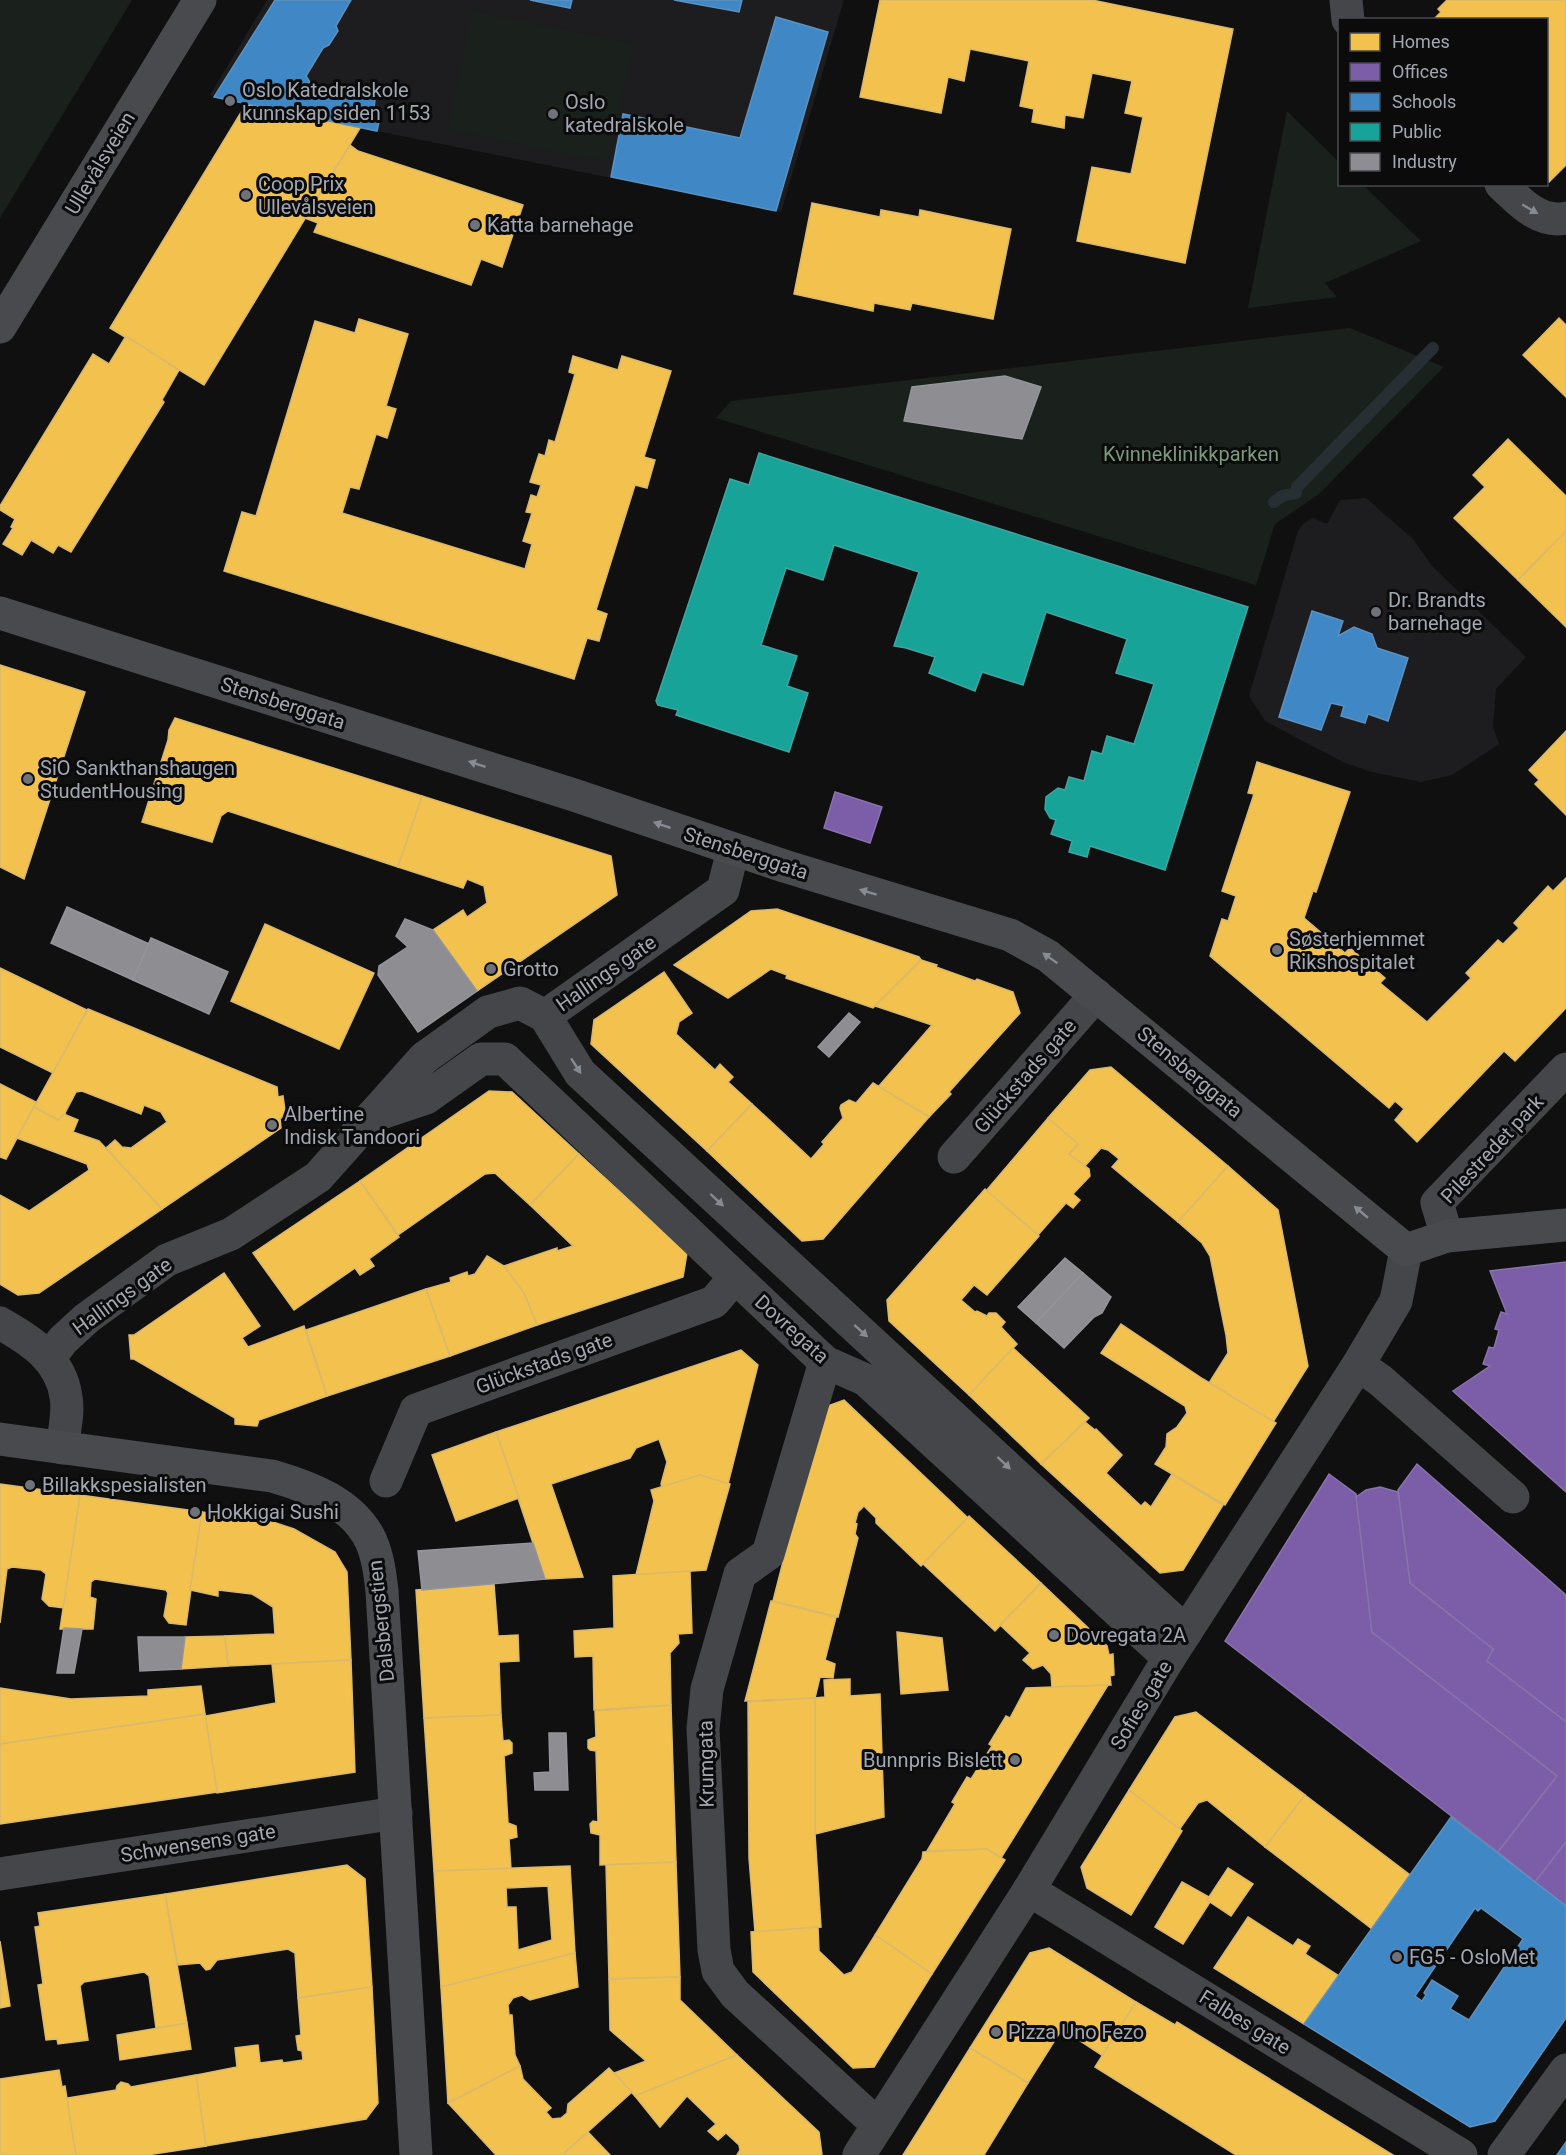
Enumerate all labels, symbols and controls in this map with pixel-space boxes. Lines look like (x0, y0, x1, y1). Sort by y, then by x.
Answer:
legend (1338, 18, 1548, 186)
text: Homes (1392, 31, 1450, 52)
text: Offices (1392, 61, 1448, 82)
place label: Oslo Katedralskole kunnskap siden 1153 (242, 78, 431, 125)
place label: Oslo katedralskole (565, 90, 684, 137)
text: Schools (1392, 91, 1456, 112)
marker: Oslo Katedralskole kunnskap siden 1153 (223, 94, 237, 108)
street label: Ullevålsveien (60, 107, 140, 219)
marker: Oslo katedralskole (546, 107, 560, 121)
text: Public (1392, 121, 1442, 142)
text: Industry (1392, 151, 1457, 172)
place label: Coop Prix Ullevålsveien (258, 172, 373, 219)
marker: Coop Prix Ullevålsveien (239, 188, 253, 202)
one-way arrow (1522, 204, 1539, 214)
place label: Katta barnehage (487, 213, 634, 237)
marker: Katta barnehage (468, 218, 482, 232)
park label: Kvinneklinikkparken (1103, 442, 1279, 466)
place label: Dr. Brandts barnehage (1388, 588, 1486, 635)
marker: Dr. Brandts barnehage (1369, 605, 1383, 619)
street label: Stensberggata (218, 672, 348, 734)
place label: SiO Sankthanshaugen StudentHousing (40, 756, 235, 803)
one-way arrow (468, 759, 486, 769)
marker: SiO Sankthanshaugen StudentHousing (21, 772, 35, 786)
one-way arrow (653, 820, 671, 830)
street label: Stensberggata (681, 822, 811, 884)
one-way arrow (859, 887, 877, 896)
place label: Søsterhjemmet Rikshospitalet (1289, 927, 1425, 974)
street label: Hallings gate (551, 930, 661, 1016)
marker: Søsterhjemmet Rikshospitalet (1270, 943, 1284, 957)
one-way arrow (1043, 952, 1059, 964)
place label: Grotto (503, 957, 559, 981)
marker: Grotto (484, 962, 498, 976)
street label: Glückstads gate (969, 1014, 1081, 1138)
street label: Stensberggata (1133, 1021, 1247, 1123)
one-way arrow (570, 1057, 582, 1073)
street label: Pilestredet park (1436, 1089, 1549, 1208)
place label: Albertine Indisk Tandoori (284, 1102, 420, 1149)
marker: Albertine Indisk Tandoori (265, 1118, 279, 1132)
one-way arrow (709, 1193, 724, 1206)
one-way arrow (1353, 1206, 1369, 1219)
street label: Hallings gate (68, 1252, 176, 1340)
street label: Dovregata (750, 1290, 834, 1368)
one-way arrow (853, 1324, 868, 1337)
street label: Glückstads gate (472, 1327, 616, 1399)
one-way arrow (997, 1456, 1011, 1470)
place label: Billakkspesialisten (42, 1473, 207, 1497)
marker: Billakkspesialisten (23, 1478, 37, 1492)
place label: Hokkigai Sushi (207, 1500, 339, 1524)
marker: Hokkigai Sushi (188, 1505, 202, 1519)
street label: Dalsbergstien (363, 1559, 399, 1683)
place label: Dovregata 2A (1066, 1623, 1186, 1647)
marker: Dovregata 2A (1047, 1628, 1061, 1642)
street label: Sofies gate (1105, 1656, 1177, 1754)
street label: Krumgata (693, 1720, 719, 1808)
place label: Bunnpris Bislett (863, 1748, 1003, 1772)
marker: Bunnpris Bislett (1008, 1753, 1022, 1767)
street label: Schwensens gate (119, 1819, 277, 1867)
place label: FG5 - OsloMet (1409, 1945, 1535, 1969)
marker: FG5 - OsloMet (1390, 1950, 1404, 1964)
street label: Falbes gate (1195, 1985, 1295, 2059)
place label: Pizza Uno Fezo (1008, 2020, 1144, 2044)
marker: Pizza Uno Fezo (989, 2025, 1003, 2039)

